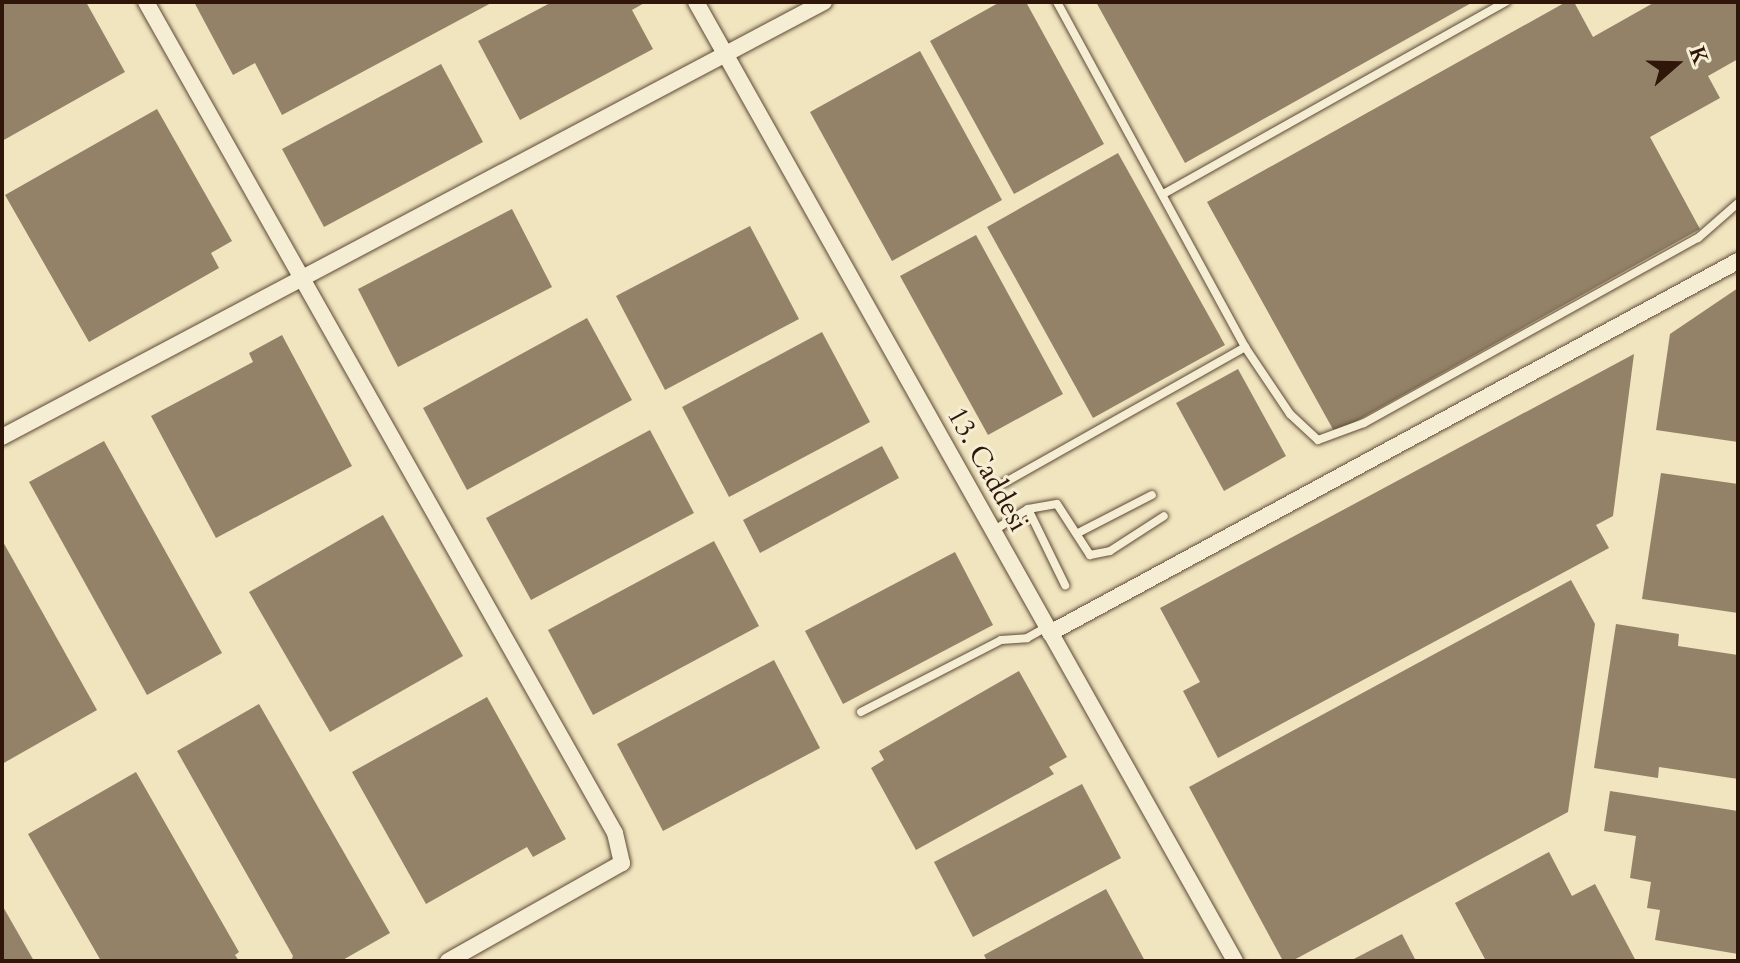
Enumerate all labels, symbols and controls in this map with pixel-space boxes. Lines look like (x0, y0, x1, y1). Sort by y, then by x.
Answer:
north arrow (1636, 24, 1716, 104)
text: K (1681, 42, 1716, 69)
street label: 13. Caddesi (940, 401, 1036, 537)

